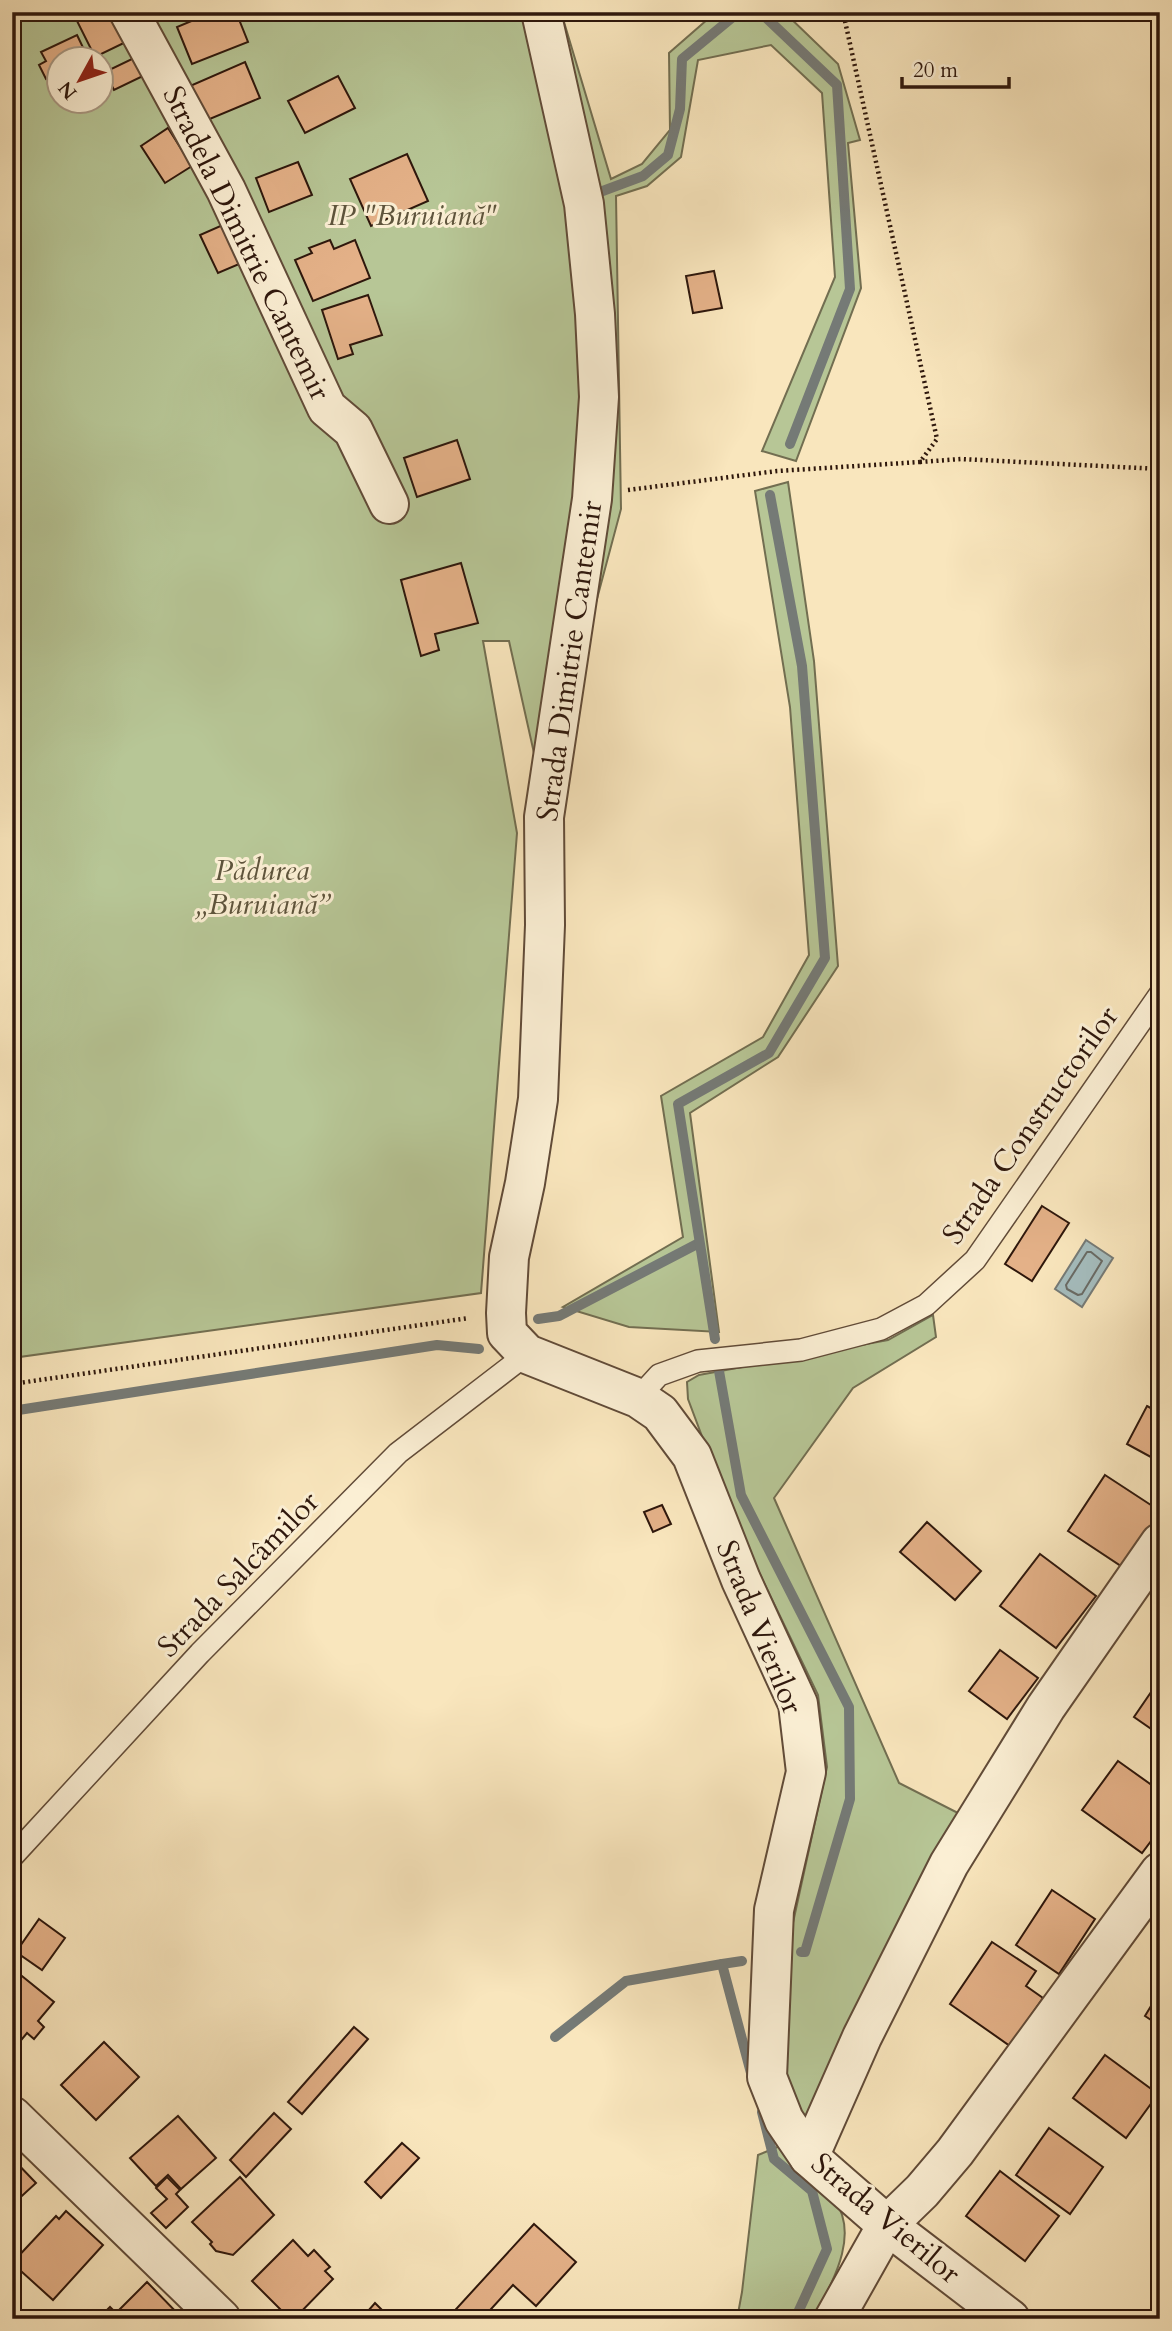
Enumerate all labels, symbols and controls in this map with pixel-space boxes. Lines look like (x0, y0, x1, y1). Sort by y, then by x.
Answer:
north arrow (46, 46, 116, 116)
scale bar (902, 46, 1009, 90)
text: 20 m (913, 56, 958, 85)
text: N (52, 75, 83, 105)
street label: Stradela Dimitrie Cantemir (153, 79, 341, 407)
park label: IP "Buruiană" (328, 195, 497, 236)
street label: Strada Dimitrie Cantemir (527, 498, 612, 824)
park label: Pădurea „Buruiană” (194, 850, 332, 925)
street label: Strada Constructorilor (933, 998, 1128, 1253)
street label: Strada Salcâmilor (148, 1482, 328, 1666)
street label: Strada Vierilor (706, 1534, 813, 1720)
street label: Strada Vierilor (802, 2144, 969, 2293)

